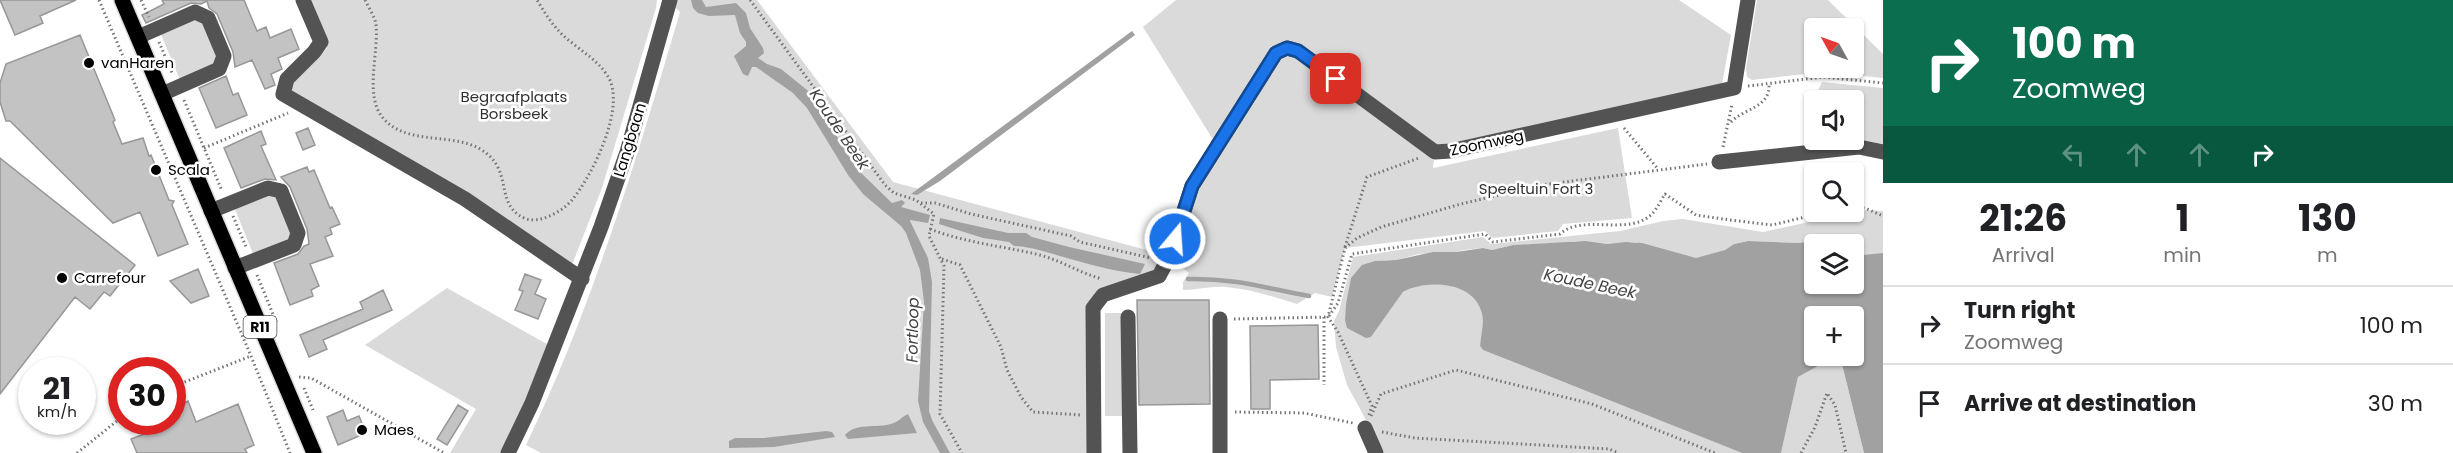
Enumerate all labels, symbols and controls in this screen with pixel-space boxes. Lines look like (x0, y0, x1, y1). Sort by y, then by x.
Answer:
text: 100 m (2012, 14, 2136, 73)
north arrow (1804, 18, 1864, 78)
map controls (1804, 18, 1864, 366)
icon: right (1913, 24, 1991, 102)
place label: vanHaren (101, 52, 174, 73)
pin (1310, 53, 1361, 104)
marker: vanHaren (82, 56, 96, 70)
icon: arrive (1319, 62, 1352, 95)
text: Zoomweg (2012, 70, 2146, 107)
water label: Koude Beek (804, 84, 876, 175)
park label: Begraafplaats Borsbeek (461, 86, 568, 124)
button: sound (1804, 90, 1864, 150)
street label: Langbaan (608, 100, 651, 179)
street label: Zoomweg (1448, 124, 1526, 161)
icon: left (2057, 138, 2090, 171)
icon: ahead (2120, 138, 2153, 171)
icon: ahead (2183, 138, 2216, 171)
icon: right (2246, 138, 2279, 171)
place label: Scala (168, 159, 210, 180)
button: search (1804, 162, 1864, 222)
marker: Scala (149, 163, 163, 177)
park label: Speeltuin Fort 3 (1479, 178, 1593, 199)
text: 21:26 (1979, 193, 2067, 244)
text: 1 (2176, 193, 2189, 244)
text: 130 (2298, 193, 2357, 244)
position arrow (1143, 207, 1207, 271)
button: layers (1804, 234, 1864, 294)
text: Arrival (1992, 241, 2055, 269)
text: min (2163, 241, 2202, 269)
text: m (2317, 241, 2338, 269)
water label: Koude Beek (1542, 263, 1639, 305)
place label: Carrefour (74, 267, 146, 288)
marker: Carrefour (55, 271, 69, 285)
text: Turn right (1964, 295, 2075, 326)
water label: Fortloop (900, 297, 925, 363)
button: + (1804, 306, 1864, 366)
icon: right (1913, 309, 1946, 342)
text: 100 m (2360, 310, 2423, 341)
road number: R11 (244, 316, 276, 338)
text: Zoomweg (1964, 328, 2063, 356)
speed limit sign: 30 (108, 357, 186, 435)
text: 21 (43, 367, 71, 410)
icon: arrive (1913, 387, 1946, 420)
text: Arrive at destination (1964, 388, 2196, 419)
text: 30 m (2368, 388, 2423, 419)
text: km/h (37, 401, 77, 422)
place label: Maes (374, 419, 414, 440)
marker: Maes (355, 423, 369, 437)

